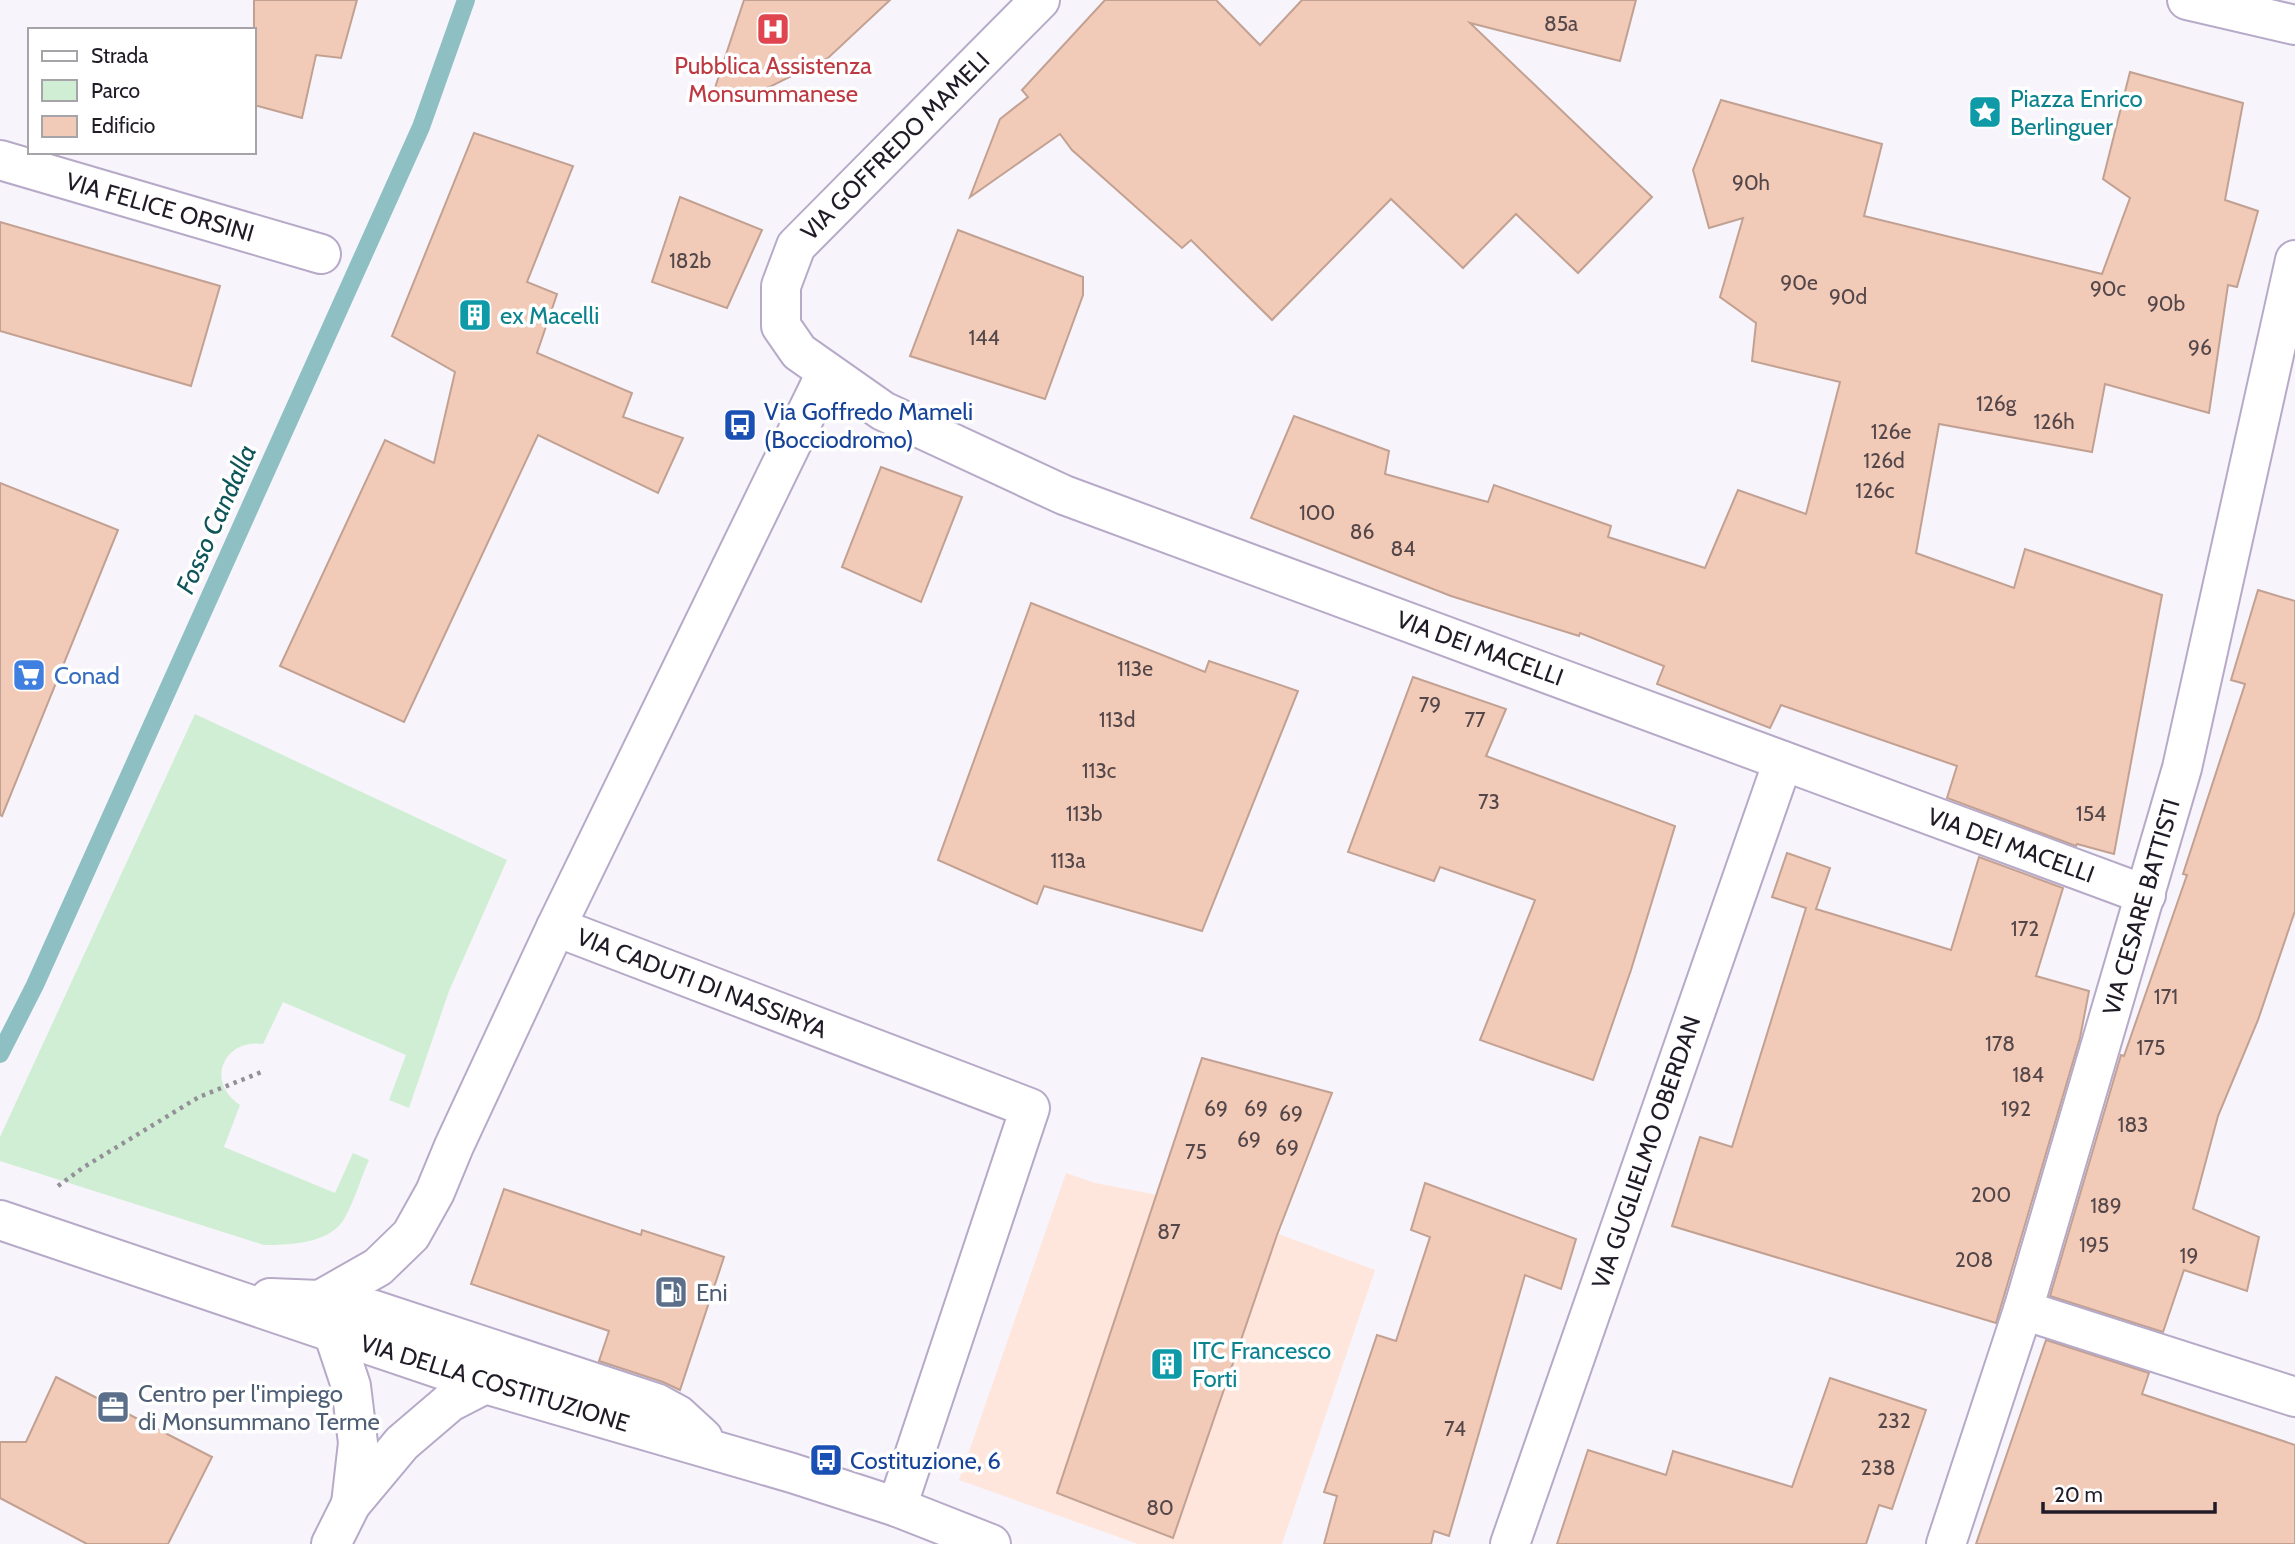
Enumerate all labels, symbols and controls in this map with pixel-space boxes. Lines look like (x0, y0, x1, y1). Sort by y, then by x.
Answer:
hospital icon: Pubblica Assistenza Monsummanese (754, 10, 792, 48)
house number: 85a (1544, 11, 1578, 36)
legend (28, 28, 256, 154)
text: Strada (91, 43, 148, 68)
street label: VIA GOFFREDO MAMELI (795, 46, 995, 246)
place label: Pubblica Assistenza Monsummanese (674, 51, 872, 108)
text: Parco (91, 78, 140, 103)
place label: Piazza Enrico Berlinguer (2010, 84, 2143, 141)
place icon: Piazza Enrico Berlinguer (1966, 93, 2004, 131)
text: Edificio (91, 113, 155, 138)
street label: VIA FELICE ORSINI (63, 166, 257, 248)
house number: 90h (1732, 170, 1770, 195)
house number: 182b (669, 248, 711, 273)
house number: 90e (1780, 270, 1818, 295)
house number: 90c (2090, 276, 2126, 301)
house number: 90d (1829, 284, 1867, 309)
house number: 90b (2147, 291, 2185, 316)
building icon: ex Macelli (456, 296, 494, 334)
place label: ex Macelli (500, 301, 599, 330)
house number: 144 (968, 325, 1000, 350)
house number: 96 (2188, 335, 2212, 360)
house number: 126g (1976, 391, 2017, 416)
place label: Via Goffredo Mameli (Bocciodromo) (764, 397, 973, 454)
bus stop icon: Via Goffredo Mameli (Bocciodromo) (721, 406, 759, 444)
house number: 126h (2033, 409, 2075, 434)
house number: 126e (1871, 419, 1912, 444)
water label: Fosso Candalla (169, 439, 263, 599)
house number: 126d (1863, 448, 1905, 473)
house number: 126c (1855, 478, 1895, 503)
house number: 100 (1299, 500, 1335, 525)
house number: 86 (1350, 519, 1374, 544)
house number: 84 (1391, 536, 1415, 561)
street label: VIA DEI MACELLI (1393, 604, 1567, 692)
supermarket icon: Conad (10, 656, 48, 694)
house number: 113e (1117, 656, 1153, 681)
place label: Conad (54, 661, 120, 690)
house number: 79 (1419, 692, 1441, 717)
house number: 113d (1099, 707, 1135, 732)
house number: 77 (1464, 707, 1486, 732)
house number: 113c (1082, 758, 1116, 783)
house number: 73 (1478, 789, 1500, 814)
street label: VIA CESARE BATTISTI (2096, 796, 2186, 1018)
house number: 113b (1066, 801, 1102, 826)
street label: VIA DEI MACELLI (1924, 801, 2098, 889)
house number: 154 (2076, 801, 2106, 826)
house number: 113a (1050, 848, 1086, 873)
house number: 172 (2011, 916, 2039, 941)
street label: VIA CADUTI DI NASSIRYA (573, 922, 831, 1044)
house number: 171 (2154, 984, 2178, 1009)
street label: VIA GUGLIELMO OBERDAN (1586, 1012, 1706, 1292)
house number: 178 (1985, 1031, 2015, 1056)
house number: 175 (2137, 1035, 2165, 1060)
house number: 184 (2012, 1062, 2044, 1087)
house number: 69 (1204, 1096, 1228, 1121)
house number: 69 (1244, 1096, 1268, 1121)
house number: 192 (2001, 1096, 2031, 1121)
house number: 69 (1279, 1101, 1303, 1126)
house number: 183 (2118, 1112, 2148, 1137)
house number: 69 (1237, 1127, 1261, 1152)
house number: 69 (1275, 1135, 1299, 1160)
house number: 75 (1185, 1139, 1207, 1164)
house number: 200 (1971, 1182, 2011, 1207)
house number: 189 (2090, 1193, 2122, 1218)
house number: 87 (1157, 1219, 1181, 1244)
house number: 195 (2079, 1232, 2109, 1257)
house number: 19 (2180, 1243, 2198, 1268)
house number: 208 (1955, 1247, 1993, 1272)
fuel station icon: Eni (652, 1273, 690, 1311)
place label: Eni (696, 1278, 728, 1307)
street label: VIA DELLA COSTITUZIONE (357, 1328, 633, 1438)
place label: ITC Francesco Forti (1192, 1336, 1331, 1393)
building icon: ITC Francesco Forti (1148, 1345, 1186, 1383)
place label: Centro per l'impiego di Monsummano Terme (138, 1379, 380, 1436)
office icon: Centro per l'impiego di Monsummano Terme (94, 1388, 132, 1426)
house number: 232 (1877, 1408, 1911, 1433)
house number: 74 (1444, 1416, 1466, 1441)
bus stop icon: Costituzione, 6 (807, 1441, 845, 1479)
place label: Costituzione, 6 (850, 1446, 1001, 1475)
house number: 238 (1860, 1455, 1896, 1480)
scale bar (2043, 1470, 2214, 1514)
text: 20 m (2054, 1482, 2103, 1507)
house number: 80 (1146, 1495, 1174, 1520)

